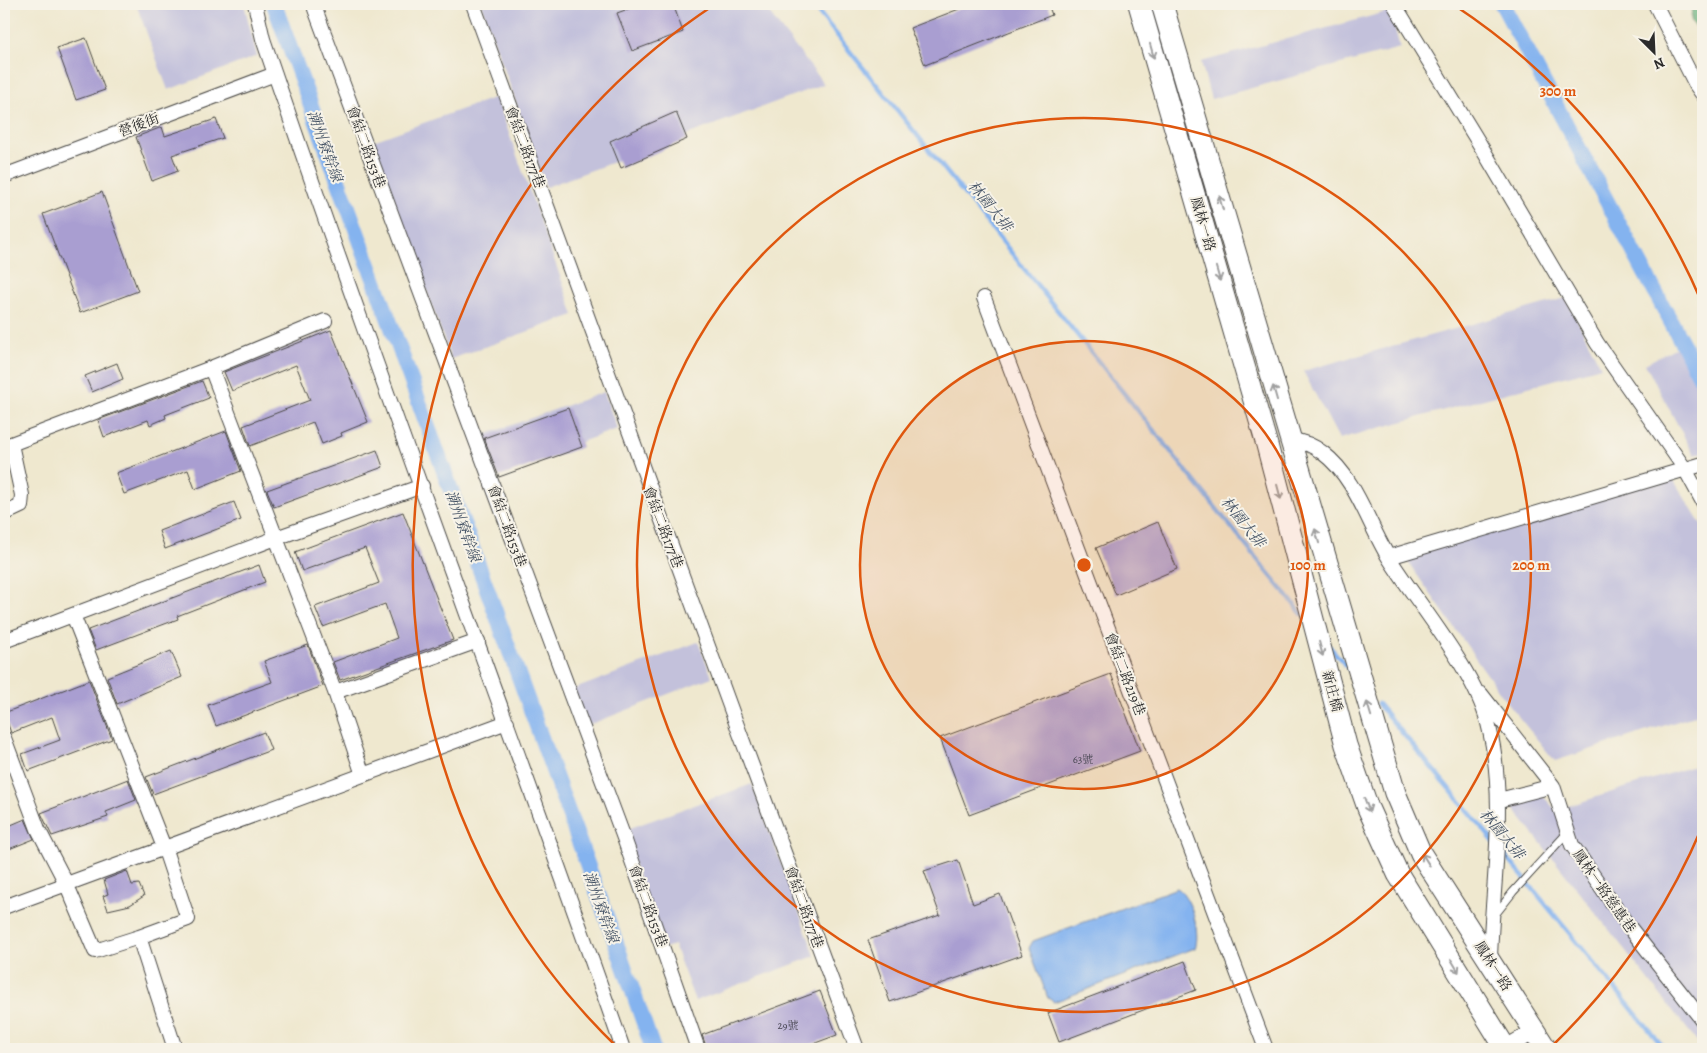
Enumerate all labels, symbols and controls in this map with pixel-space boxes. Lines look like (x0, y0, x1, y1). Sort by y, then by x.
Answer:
north arrow (1630, 28, 1680, 78)
one-way arrow (1148, 42, 1158, 58)
text: N (1651, 53, 1668, 74)
text: 300 m (1540, 81, 1577, 101)
street label: 會結二路153巷 (342, 103, 390, 191)
street label: 會結二路177巷 (501, 103, 549, 191)
water label: 潮州寮幹線 (303, 107, 348, 187)
street label: 營後街 (116, 109, 162, 141)
water label: 林園大排 (963, 176, 1018, 237)
street label: 鳳林一路 (1186, 194, 1220, 254)
one-way arrow (1215, 196, 1225, 212)
one-way arrow (1213, 265, 1223, 281)
one-way arrow (1270, 385, 1280, 401)
street label: 會結二路153巷 (483, 482, 531, 570)
street label: 會結二路177巷 (639, 483, 687, 571)
one-way arrow (1275, 484, 1285, 500)
water label: 潮州寮幹線 (441, 487, 486, 567)
water label: 林園大排 (1216, 492, 1271, 553)
one-way arrow (1312, 529, 1322, 545)
text: 100 m (1290, 555, 1326, 575)
text: 200 m (1512, 555, 1550, 575)
centre of rings (1075, 556, 1093, 574)
street label: 會結二路219巷 (1100, 630, 1150, 718)
one-way arrow (1317, 641, 1327, 657)
street label: 新庄橋 (1317, 668, 1347, 714)
one-way arrow (1363, 701, 1373, 717)
house number: 63號 (1073, 752, 1093, 767)
one-way arrow (1363, 797, 1372, 812)
water label: 林園大排 (1475, 805, 1530, 865)
street label: 鳳林一路慈惠巷 (1568, 845, 1640, 937)
one-way arrow (1420, 854, 1430, 868)
street label: 會結二路153巷 (624, 862, 672, 950)
street label: 會結二路177巷 (780, 863, 828, 951)
water label: 潮州寮幹線 (579, 868, 624, 948)
street label: 鳳林一路 (1470, 937, 1516, 995)
one-way arrow (1451, 959, 1461, 973)
house number: 29號 (777, 1018, 799, 1033)

